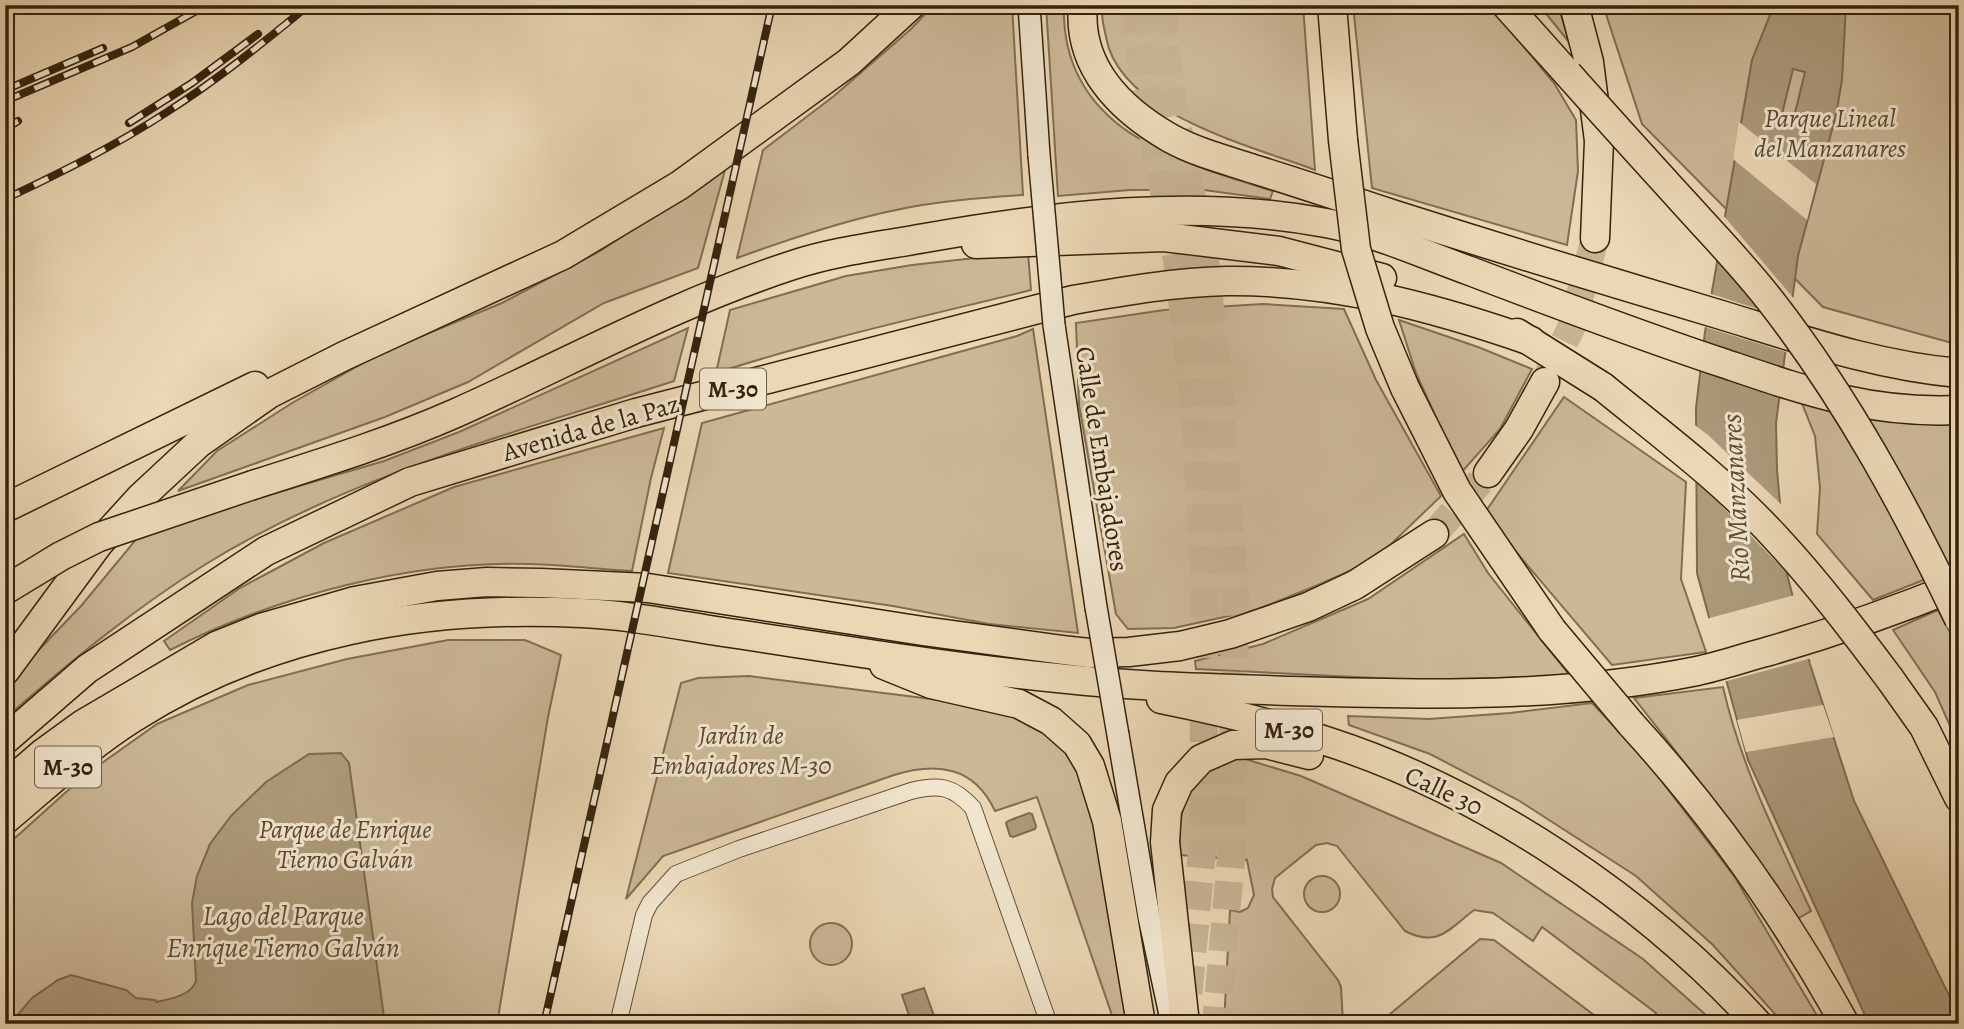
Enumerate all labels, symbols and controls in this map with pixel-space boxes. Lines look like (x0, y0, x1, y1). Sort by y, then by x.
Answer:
park label: Parque Lineal del Manzanares (1754, 101, 1906, 166)
street label: Calle de Embajadores (1067, 344, 1137, 574)
road number: M-30 (700, 368, 766, 410)
street label: Avenida de la Paz (497, 386, 684, 470)
water label: Río Manzanares (1713, 412, 1759, 583)
road number: M-30 (1256, 710, 1322, 750)
park label: Jardín de Embajadores M-30 (650, 718, 832, 783)
road number: M-30 (35, 746, 101, 788)
street label: Calle 30 (1399, 758, 1489, 824)
park label: Parque de Enrique Tierno Galván (258, 812, 432, 877)
water label: Lago del Parque Enrique Tierno Galván (166, 897, 400, 967)

